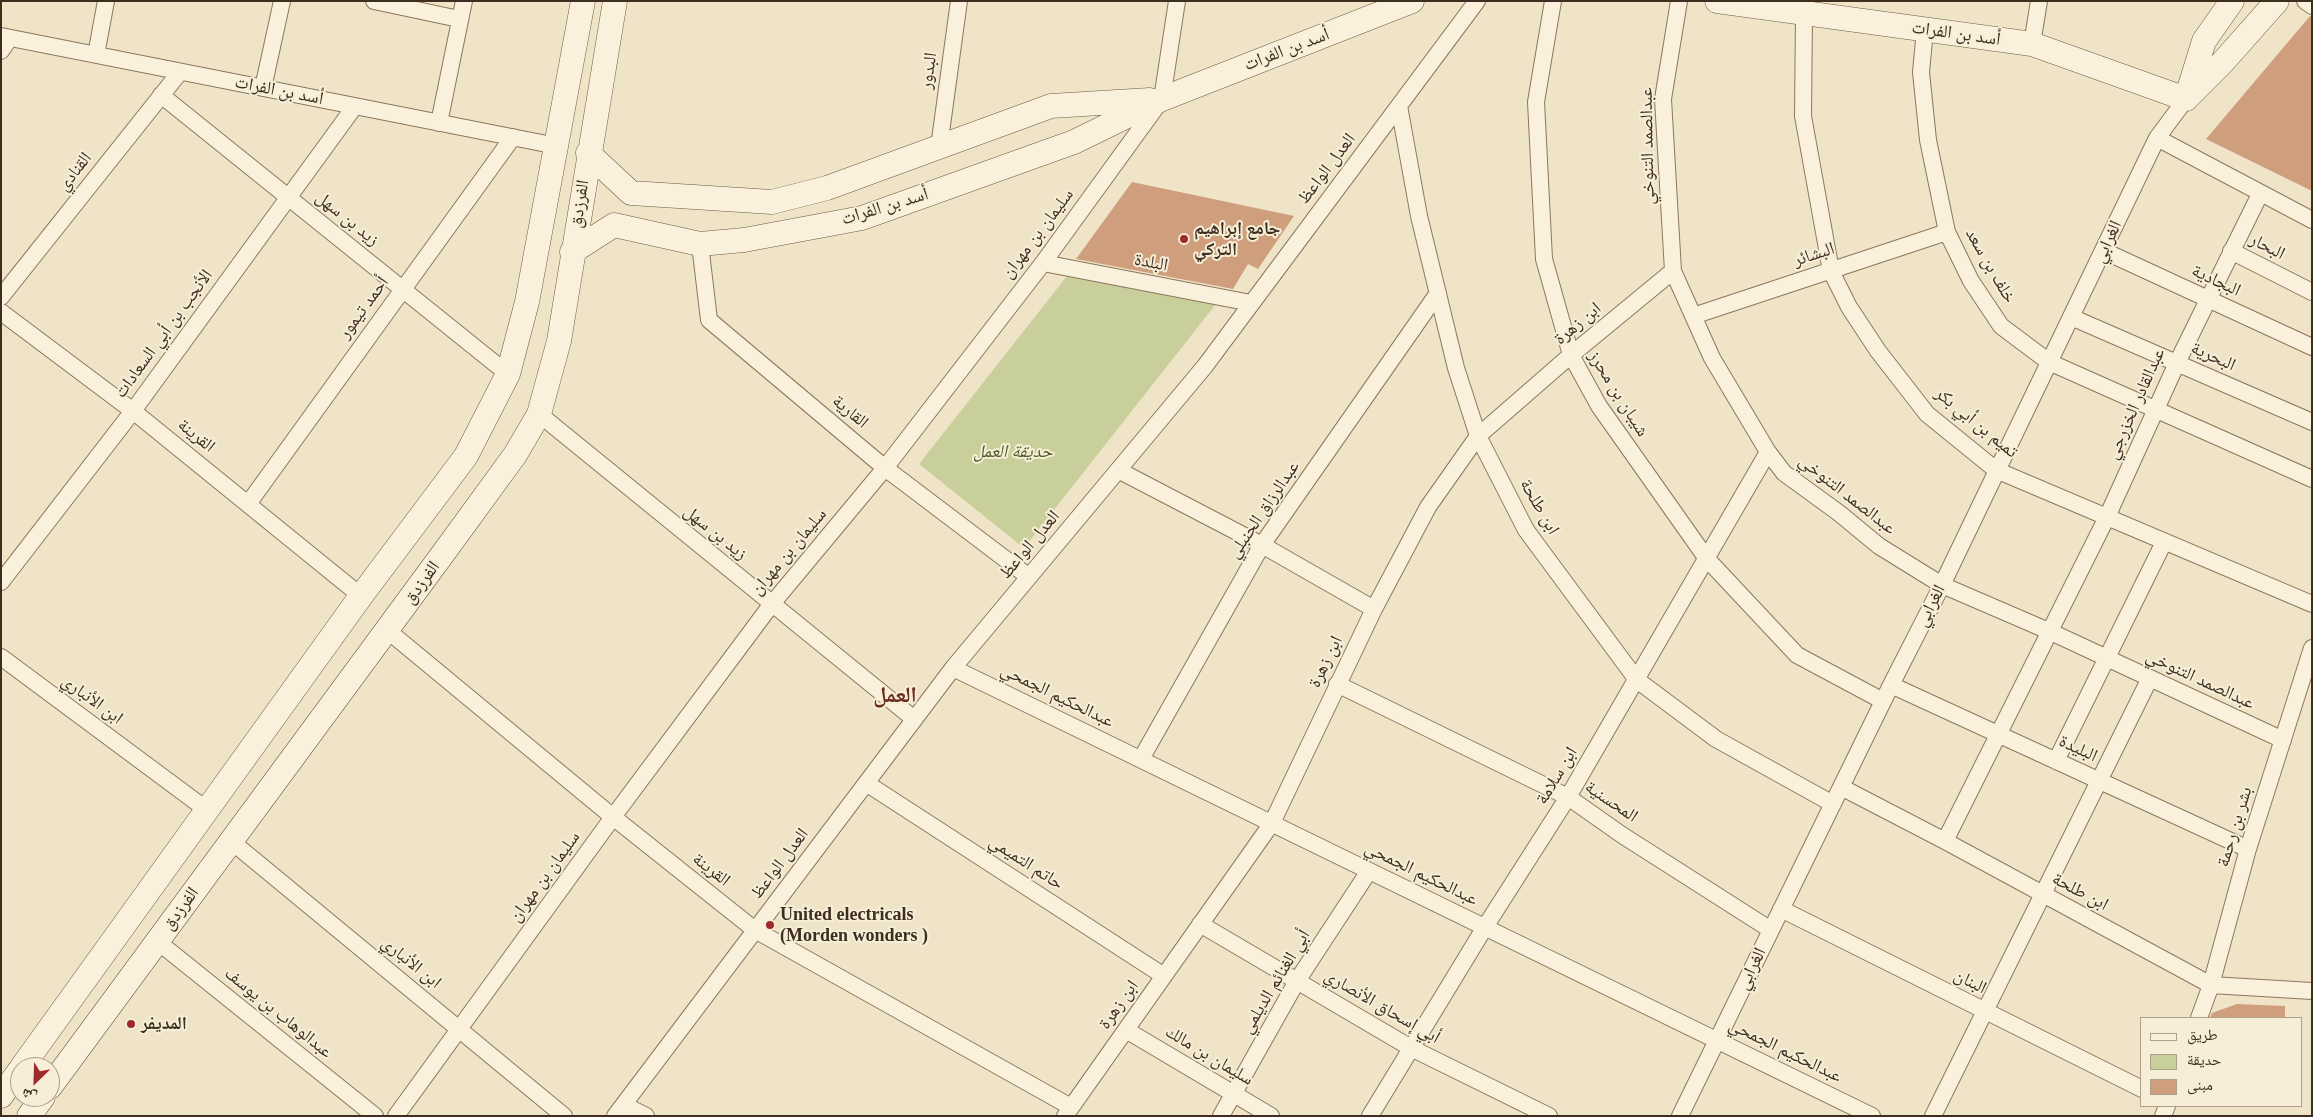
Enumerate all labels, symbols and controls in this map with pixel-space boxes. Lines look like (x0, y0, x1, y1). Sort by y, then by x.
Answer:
street label: أسد بن الفرات (1910, 17, 2002, 51)
street label: أسد بن الفرات (1241, 24, 1333, 76)
street label: البدور (916, 51, 942, 91)
street label: أسد بن الفرات (233, 72, 325, 110)
street label: عبدالصمد التنوخي (1636, 87, 1660, 205)
street label: العدل الواعظ (1293, 129, 1361, 209)
street label: القنادي (53, 148, 97, 196)
street label: الفرزدق (566, 178, 594, 230)
street label: أسد بن الفرات (839, 184, 931, 230)
street label: سليمان بن مهران (997, 185, 1079, 283)
street label: زيد بن سهل (311, 187, 383, 251)
street label: الغرابي (2089, 217, 2127, 267)
place label: جامع إبراهيم التركي (1194, 218, 1281, 260)
street label: خلف بن سعد (1960, 225, 2020, 307)
street label: البحار (2246, 229, 2288, 265)
marker: جامع إبراهيم التركي (1178, 233, 1190, 245)
street label: البشائر (1791, 238, 1837, 272)
street label: البلدة (1132, 249, 1170, 277)
street label: البجادية (2188, 260, 2244, 302)
street label: الأنجب بن أبي السعادات (110, 266, 218, 402)
street label: أحمد تيمور (334, 273, 394, 343)
street label: ابن زهرة (1550, 298, 1606, 350)
street label: البحرية (2187, 338, 2239, 376)
street label: عبدالقادر الخزرجي (2102, 345, 2170, 463)
street label: شيبان بن محرز (1583, 347, 1653, 441)
street label: تميم بن أبي بكر (1930, 383, 2022, 463)
street label: القارية (827, 391, 873, 433)
street label: القرينة (173, 414, 219, 458)
park label: حديقة العمل (973, 441, 1053, 463)
street label: عبدالصمد التنوخي (1794, 450, 1900, 540)
street label: عبدالرزاق الحنبلي (1223, 457, 1305, 563)
street label: ابن طلحة (1514, 475, 1564, 539)
street label: زيد بن سهل (679, 501, 751, 565)
street label: سليمان بن مهران (746, 504, 832, 600)
street label: العدل الواعظ (995, 506, 1065, 584)
street label: الفرزدق (399, 557, 445, 609)
street label: الغرابي (1911, 581, 1951, 631)
street label: ابن زهرة (1304, 633, 1348, 691)
street label: عبدالصمد التنوخي (2142, 645, 2258, 715)
street label: عبدالحكيم الجمحي (997, 659, 1117, 733)
street label: ابن الأنباري (57, 670, 127, 730)
district label: العمل (873, 683, 917, 709)
street label: البليدة (2055, 731, 2101, 767)
street label: ابن سلامة (1531, 743, 1583, 809)
street label: المحسنية (1580, 776, 1642, 828)
street label: بشر بن رحمة (2213, 784, 2257, 870)
street label: العدل الواعظ (746, 824, 814, 904)
street label: سليمان بن مهران (505, 827, 585, 927)
street label: حاتم التميمي (985, 831, 1067, 895)
street label: عبدالحكيم الجمحي (1361, 837, 1481, 911)
street label: القرينة (688, 849, 734, 891)
street label: ابن طلحة (2048, 868, 2112, 916)
street label: الفرزدق (158, 883, 204, 935)
place label: United electricals (Morden wonders ) (780, 904, 928, 946)
marker: United electricals (Morden wonders ) (764, 919, 776, 931)
street label: أبي الغنائم الديلمي (1237, 926, 1315, 1038)
street label: ابن الأنباري (377, 932, 445, 994)
street label: الغرابي (1733, 944, 1771, 994)
street label: عبدالوهاب بن يوسف (220, 963, 336, 1063)
street label: أبي إسحاق الأنصاري (1320, 965, 1444, 1049)
street label: البنان (1950, 965, 1990, 999)
street label: ابن زهرة (1094, 976, 1144, 1034)
place label: المديفر (141, 1013, 187, 1035)
street label: عبدالحكيم الجمحي (1725, 1014, 1845, 1088)
legend (2140, 1017, 2303, 1107)
marker: المديفر (125, 1018, 137, 1030)
street label: سليمان بن مالك (1161, 1021, 1257, 1091)
text: طريق (2187, 1027, 2218, 1043)
text: حديقة (2187, 1052, 2221, 1068)
north arrow (10, 1057, 60, 1107)
text: مبنى (2187, 1077, 2213, 1093)
text: ش (19, 1085, 39, 1105)

